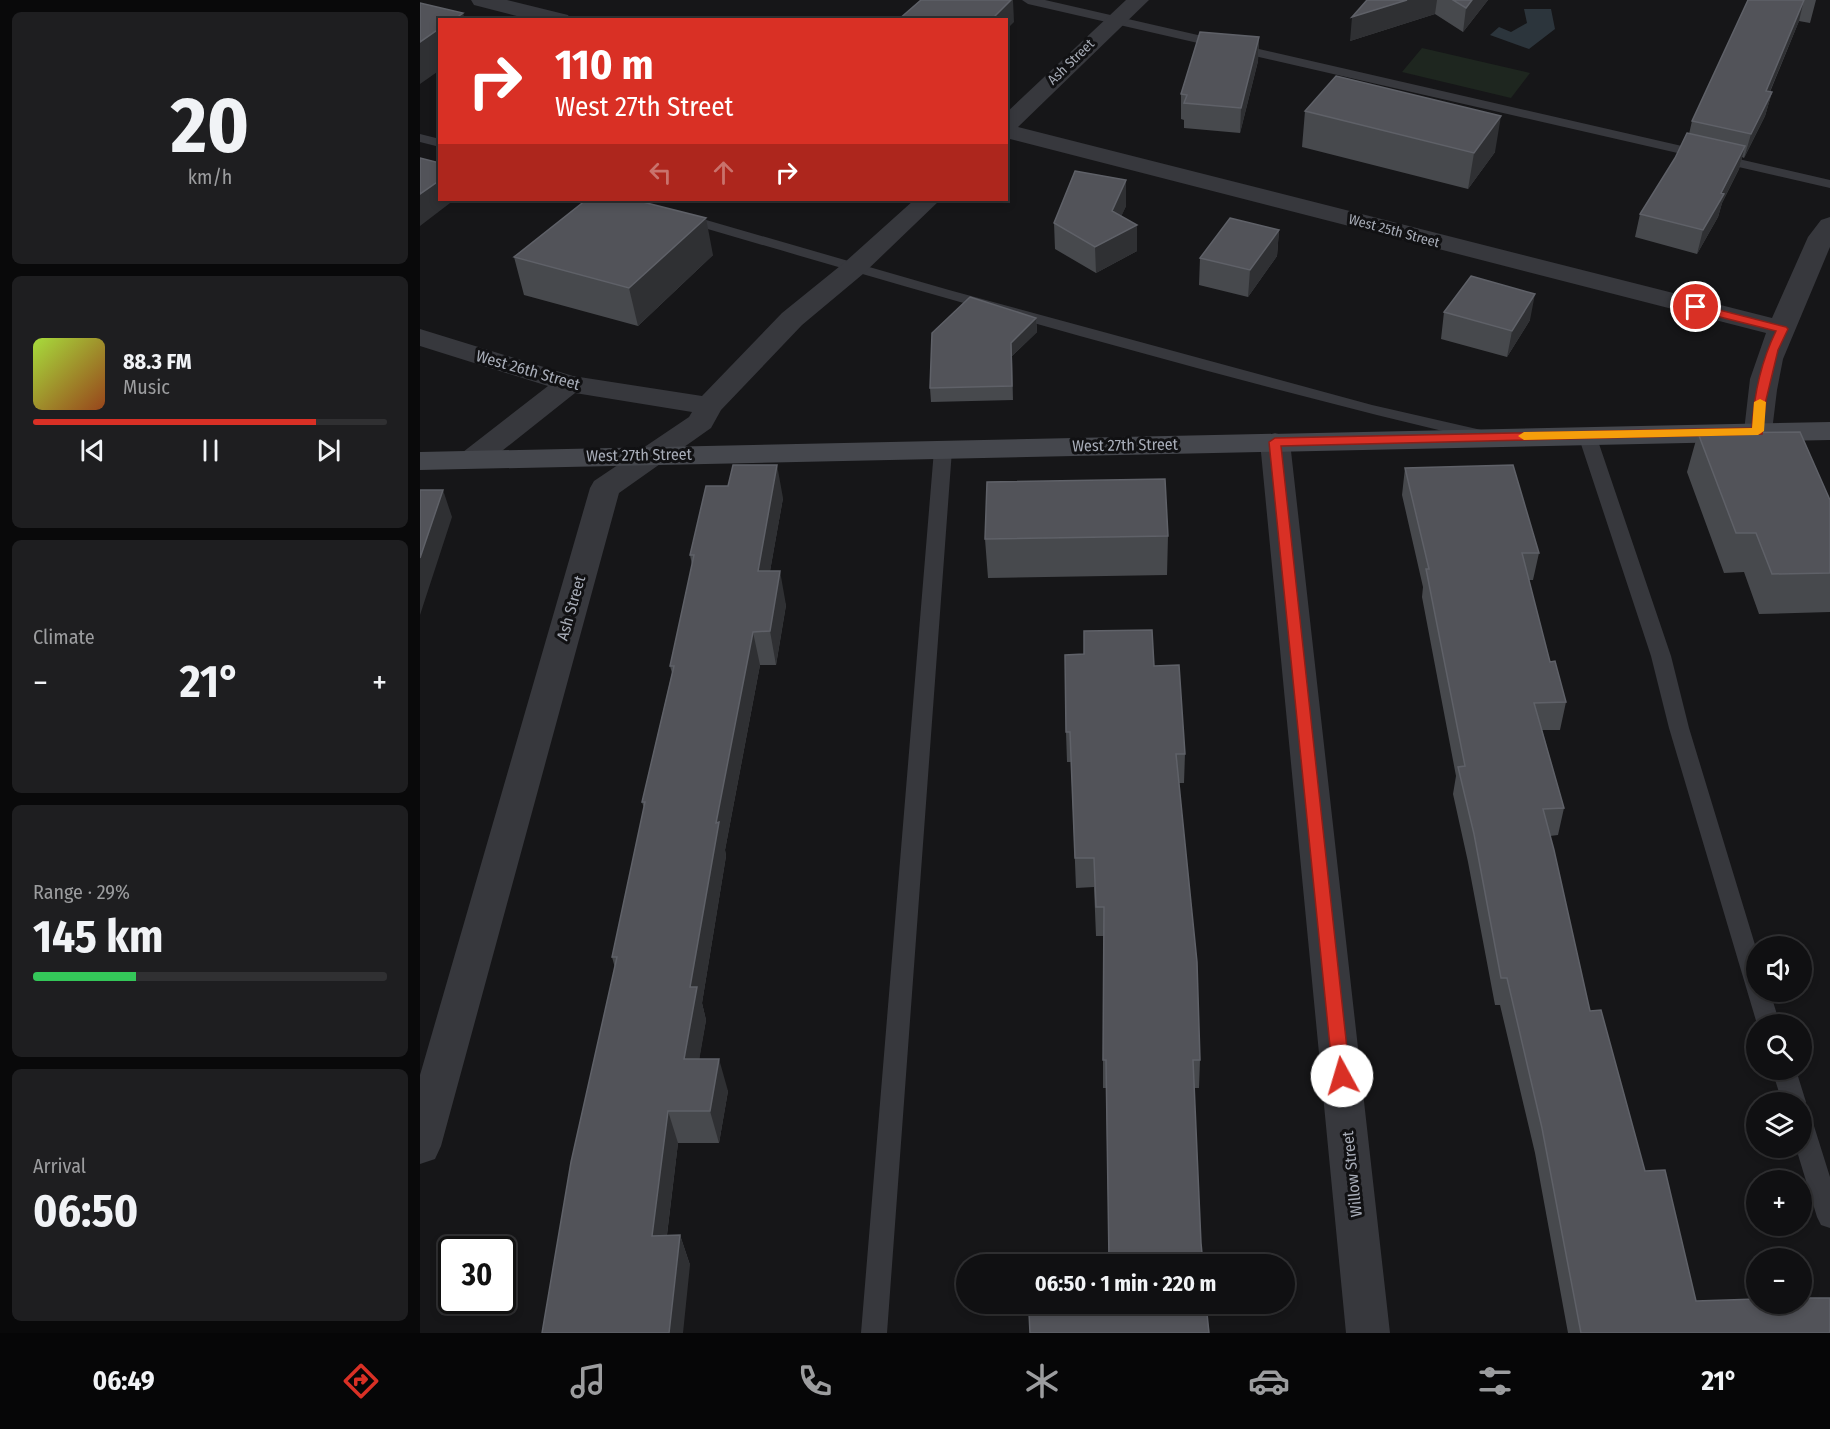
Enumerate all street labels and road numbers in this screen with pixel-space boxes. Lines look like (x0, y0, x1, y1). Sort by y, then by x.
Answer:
street label: Ash Street (1044, 35, 1098, 88)
street label: West 25th Street (1347, 211, 1442, 251)
street label: West 26th Street (474, 346, 583, 394)
street label: West 27th Street (1072, 435, 1179, 455)
street label: West 27th Street (586, 445, 693, 465)
street label: Ash Street (553, 573, 590, 643)
street label: Willow Street (1338, 1129, 1366, 1218)

